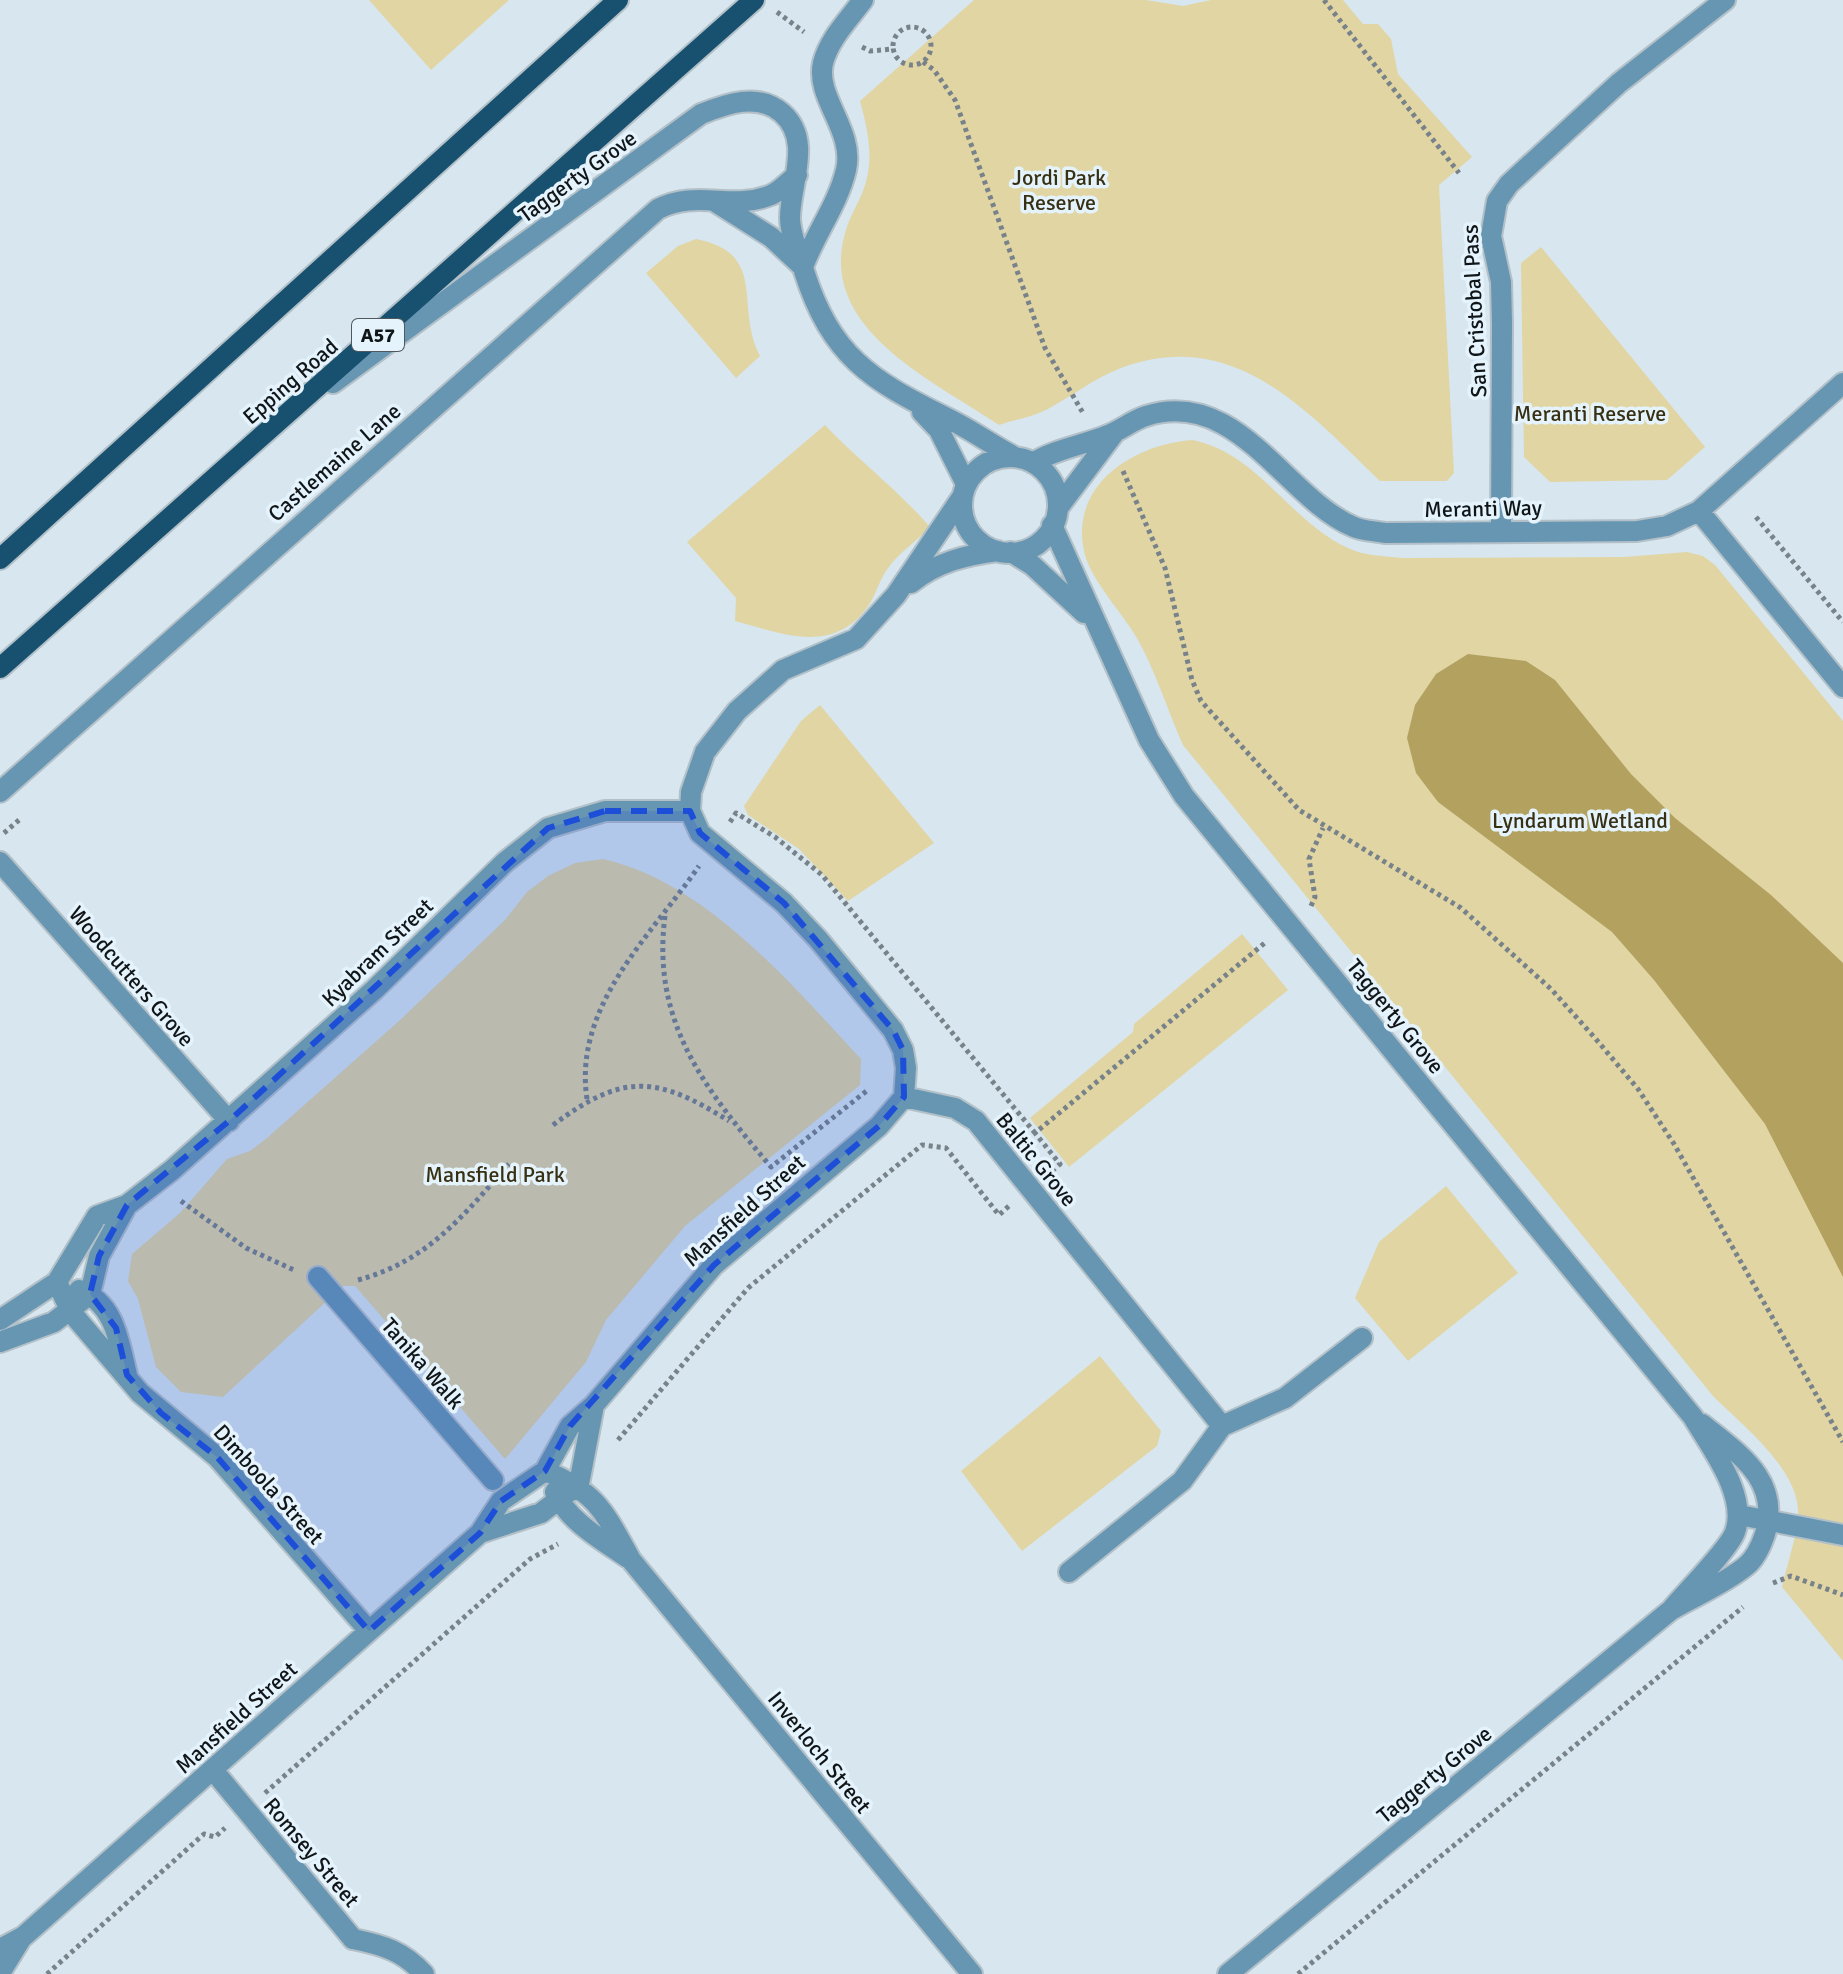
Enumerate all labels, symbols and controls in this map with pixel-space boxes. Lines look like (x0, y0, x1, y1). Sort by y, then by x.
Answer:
street label: Taggerty Grove (513, 124, 642, 228)
park label: Jordi Park Reserve (1012, 164, 1106, 216)
street label: San Cristobal Pass (1456, 224, 1493, 398)
road number: A57 (352, 319, 404, 351)
street label: Epping Road (237, 333, 343, 430)
street label: Castlemaine Lane (263, 397, 406, 527)
park label: Meranti Reserve (1514, 400, 1666, 427)
street label: Meranti Way (1424, 494, 1543, 523)
park label: Lyndarum Wetland (1492, 807, 1668, 834)
street label: Kyabram Street (316, 892, 439, 1012)
street label: Woodcutters Grove (63, 901, 200, 1052)
street label: Taggerty Grove (1341, 954, 1450, 1079)
street label: Baltic Grove (990, 1107, 1083, 1212)
street label: Mansfield Street (678, 1148, 811, 1272)
park label: Mansfield Park (425, 1161, 565, 1188)
street label: Tanika Walk (376, 1312, 470, 1414)
street label: Dimboola Street (208, 1419, 330, 1550)
street label: Mansfield Street (170, 1655, 303, 1779)
street label: Inverloch Street (762, 1686, 877, 1819)
street label: Taggerty Grove (1372, 1720, 1497, 1829)
street label: Romsey Street (258, 1792, 365, 1913)

